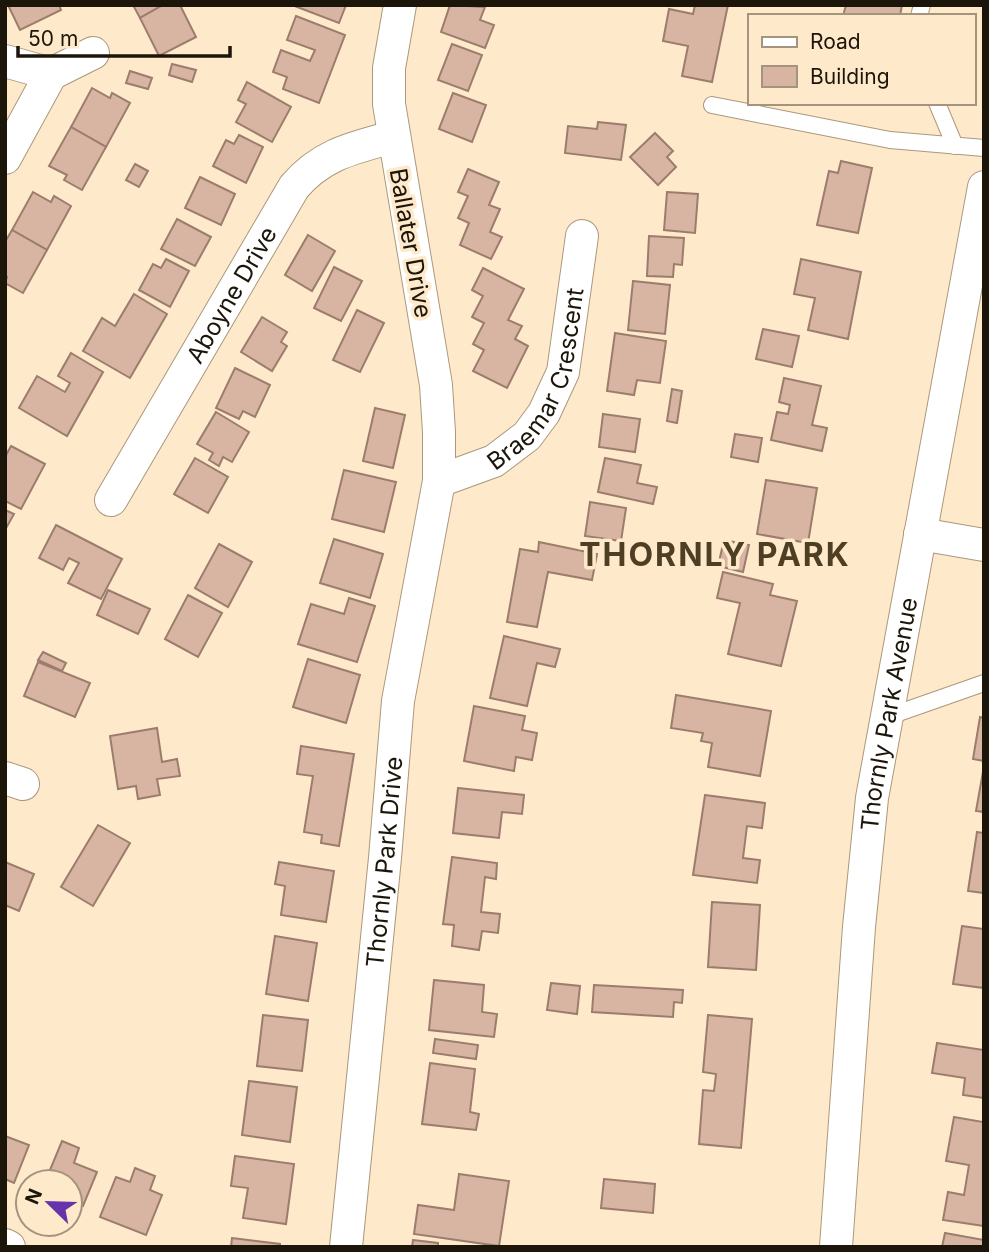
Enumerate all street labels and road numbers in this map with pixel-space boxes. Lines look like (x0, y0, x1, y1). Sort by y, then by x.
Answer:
street label: Ballater Drive (384, 166, 438, 320)
street label: Aboyne Drive (180, 221, 282, 368)
street label: Braemar Crescent (481, 286, 589, 476)
street label: Thornly Park Avenue (854, 595, 923, 832)
street label: Thornly Park Drive (360, 755, 408, 969)

